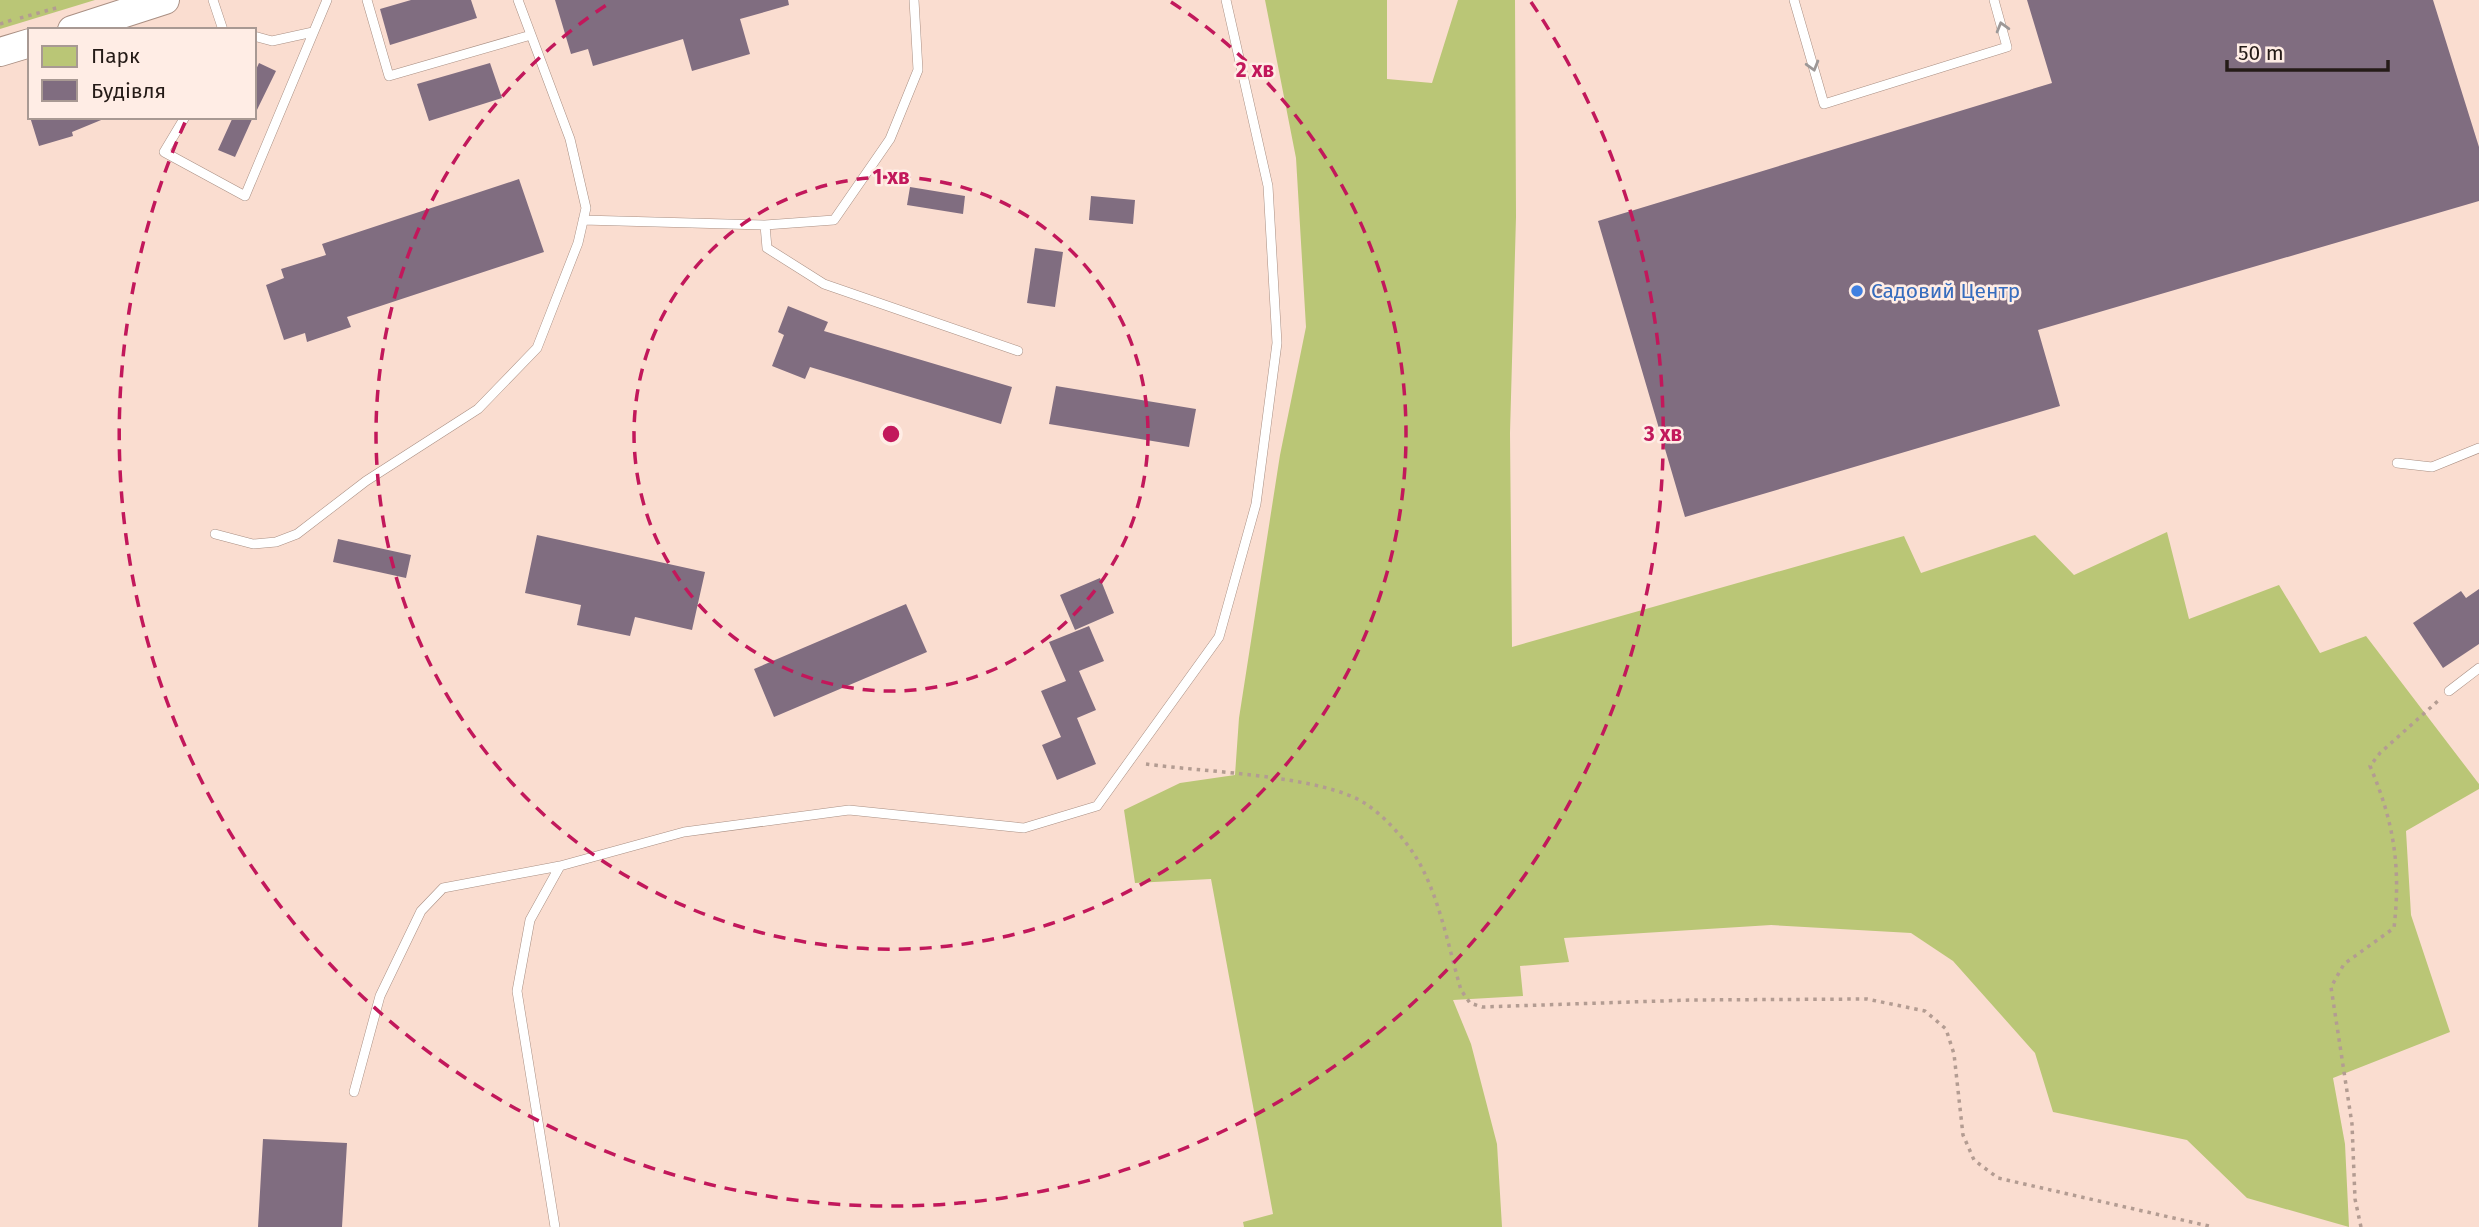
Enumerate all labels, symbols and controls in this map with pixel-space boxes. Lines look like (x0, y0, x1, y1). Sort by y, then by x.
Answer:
one-way arrow (1996, 21, 2010, 33)
legend (28, 28, 256, 119)
scale bar (2227, 28, 2388, 72)
text: 50 m (2238, 40, 2284, 66)
text: Парк (91, 43, 140, 69)
text: 2 хв (1236, 57, 1274, 83)
one-way arrow (1804, 59, 1819, 71)
text: Будівля (91, 78, 166, 104)
text: 1 хв (872, 164, 910, 190)
place label: Садовий Центр (1871, 278, 2020, 304)
marker: Садовий Центр (1849, 283, 1865, 299)
text: 3 хв (1643, 421, 1682, 447)
centre of rings (879, 422, 903, 446)

